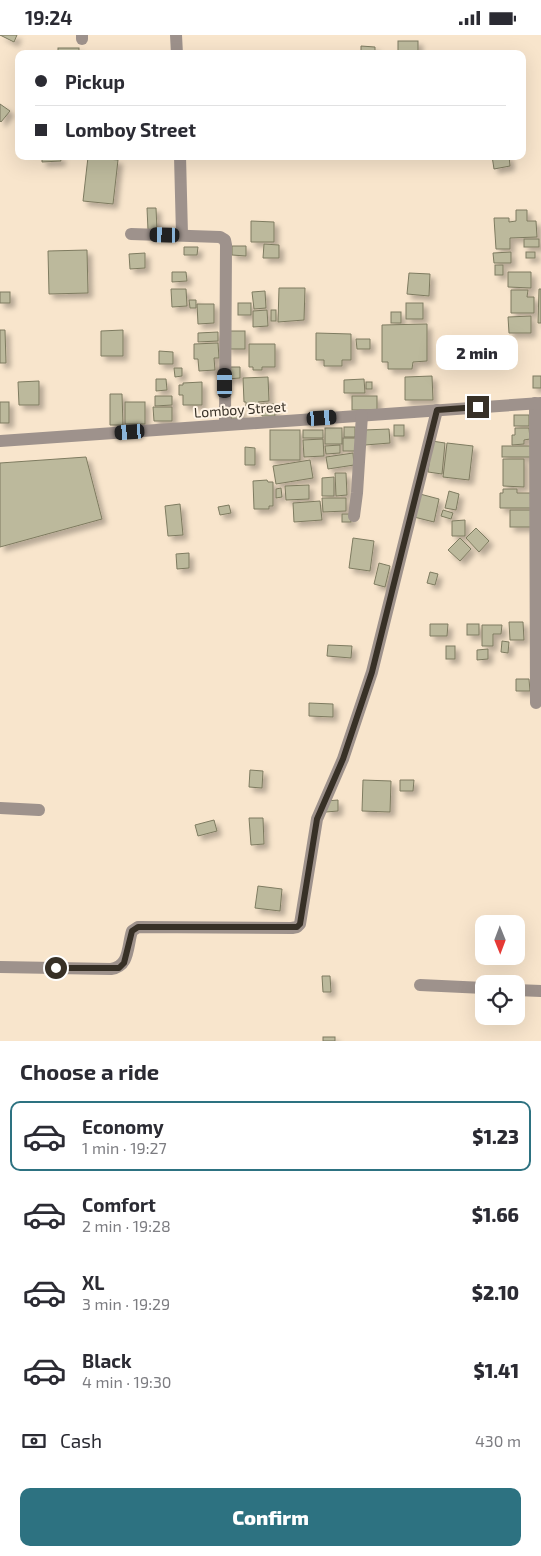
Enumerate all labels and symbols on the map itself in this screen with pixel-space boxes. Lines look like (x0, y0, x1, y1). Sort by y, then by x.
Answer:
car (149, 227, 180, 243)
callout: 2 min (437, 335, 519, 369)
car (217, 368, 232, 398)
route end (467, 396, 489, 418)
street label: Lomboy Street (193, 397, 287, 421)
car (306, 409, 337, 427)
car (114, 423, 145, 441)
north arrow (475, 915, 525, 965)
route start (45, 957, 67, 979)

